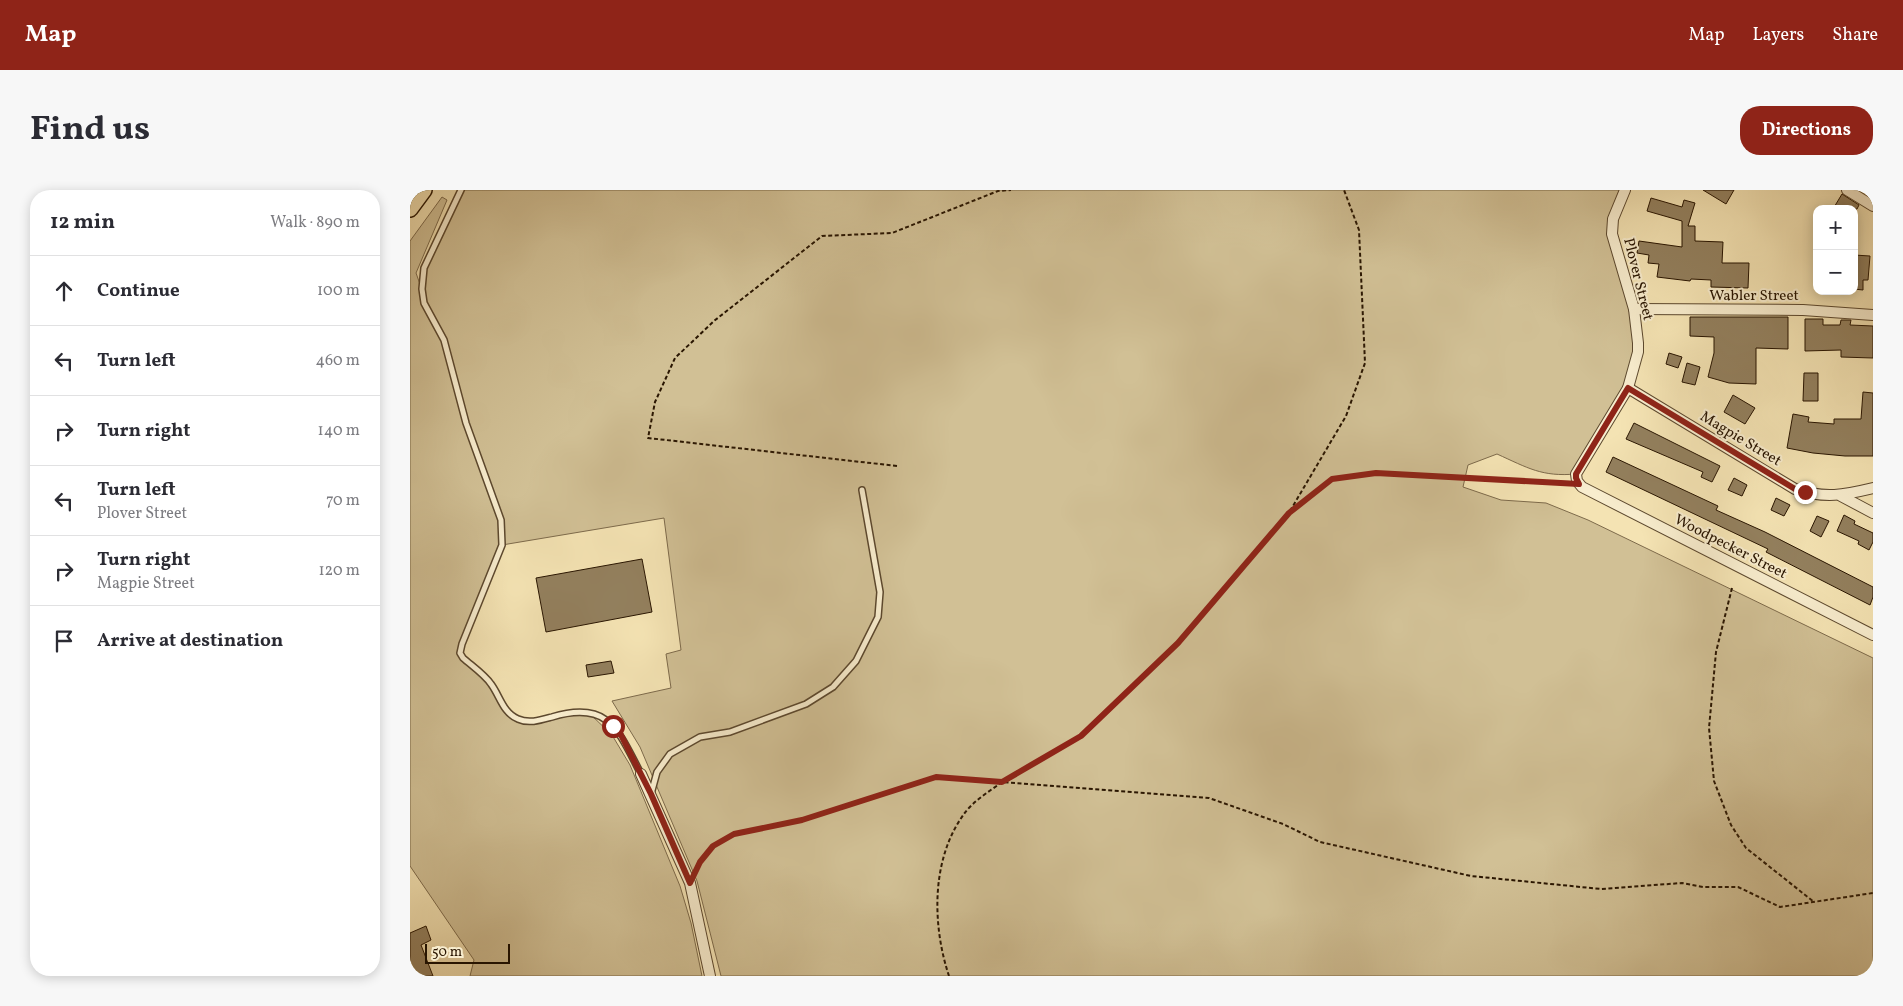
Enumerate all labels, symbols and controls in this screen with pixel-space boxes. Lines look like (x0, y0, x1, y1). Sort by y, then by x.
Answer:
text: Map (25, 18, 76, 52)
text: Map (1688, 23, 1724, 48)
text: Layers (1752, 23, 1804, 48)
text: Share (1832, 23, 1878, 48)
text: Find us (30, 106, 150, 154)
button: Directions (1740, 106, 1873, 155)
map controls (1813, 205, 1858, 295)
button: + (1813, 205, 1858, 250)
text: 12 min (50, 208, 115, 237)
text: Walk · 890 m (270, 212, 360, 234)
street label: Plover Street (1617, 236, 1658, 323)
button: − (1813, 250, 1858, 295)
icon: ahead (50, 277, 78, 305)
text: Continue (97, 278, 180, 304)
text: 100 m (317, 280, 360, 302)
street label: Wabler Street (1709, 286, 1799, 307)
icon: left (50, 347, 78, 375)
text: Turn left (97, 348, 176, 374)
text: 460 m (316, 350, 360, 372)
street label: Magpie Street (1696, 407, 1785, 472)
icon: right (50, 417, 78, 445)
text: Turn right (97, 418, 190, 444)
text: 140 m (318, 420, 360, 442)
text: Turn left (97, 477, 176, 503)
route end (1794, 481, 1817, 504)
icon: left (50, 487, 78, 515)
text: 70 m (326, 490, 360, 512)
text: Plover Street (97, 503, 187, 525)
street label: Woodpecker Street (1670, 510, 1790, 585)
text: Turn right (97, 547, 190, 573)
icon: right (50, 557, 78, 585)
text: 120 m (318, 560, 360, 582)
text: Magpie Street (97, 573, 195, 595)
icon: arrive (50, 627, 78, 655)
text: Arrive at destination (97, 628, 283, 654)
route start (602, 715, 625, 738)
scale bar (425, 941, 510, 964)
text: 50 m (432, 943, 462, 962)

